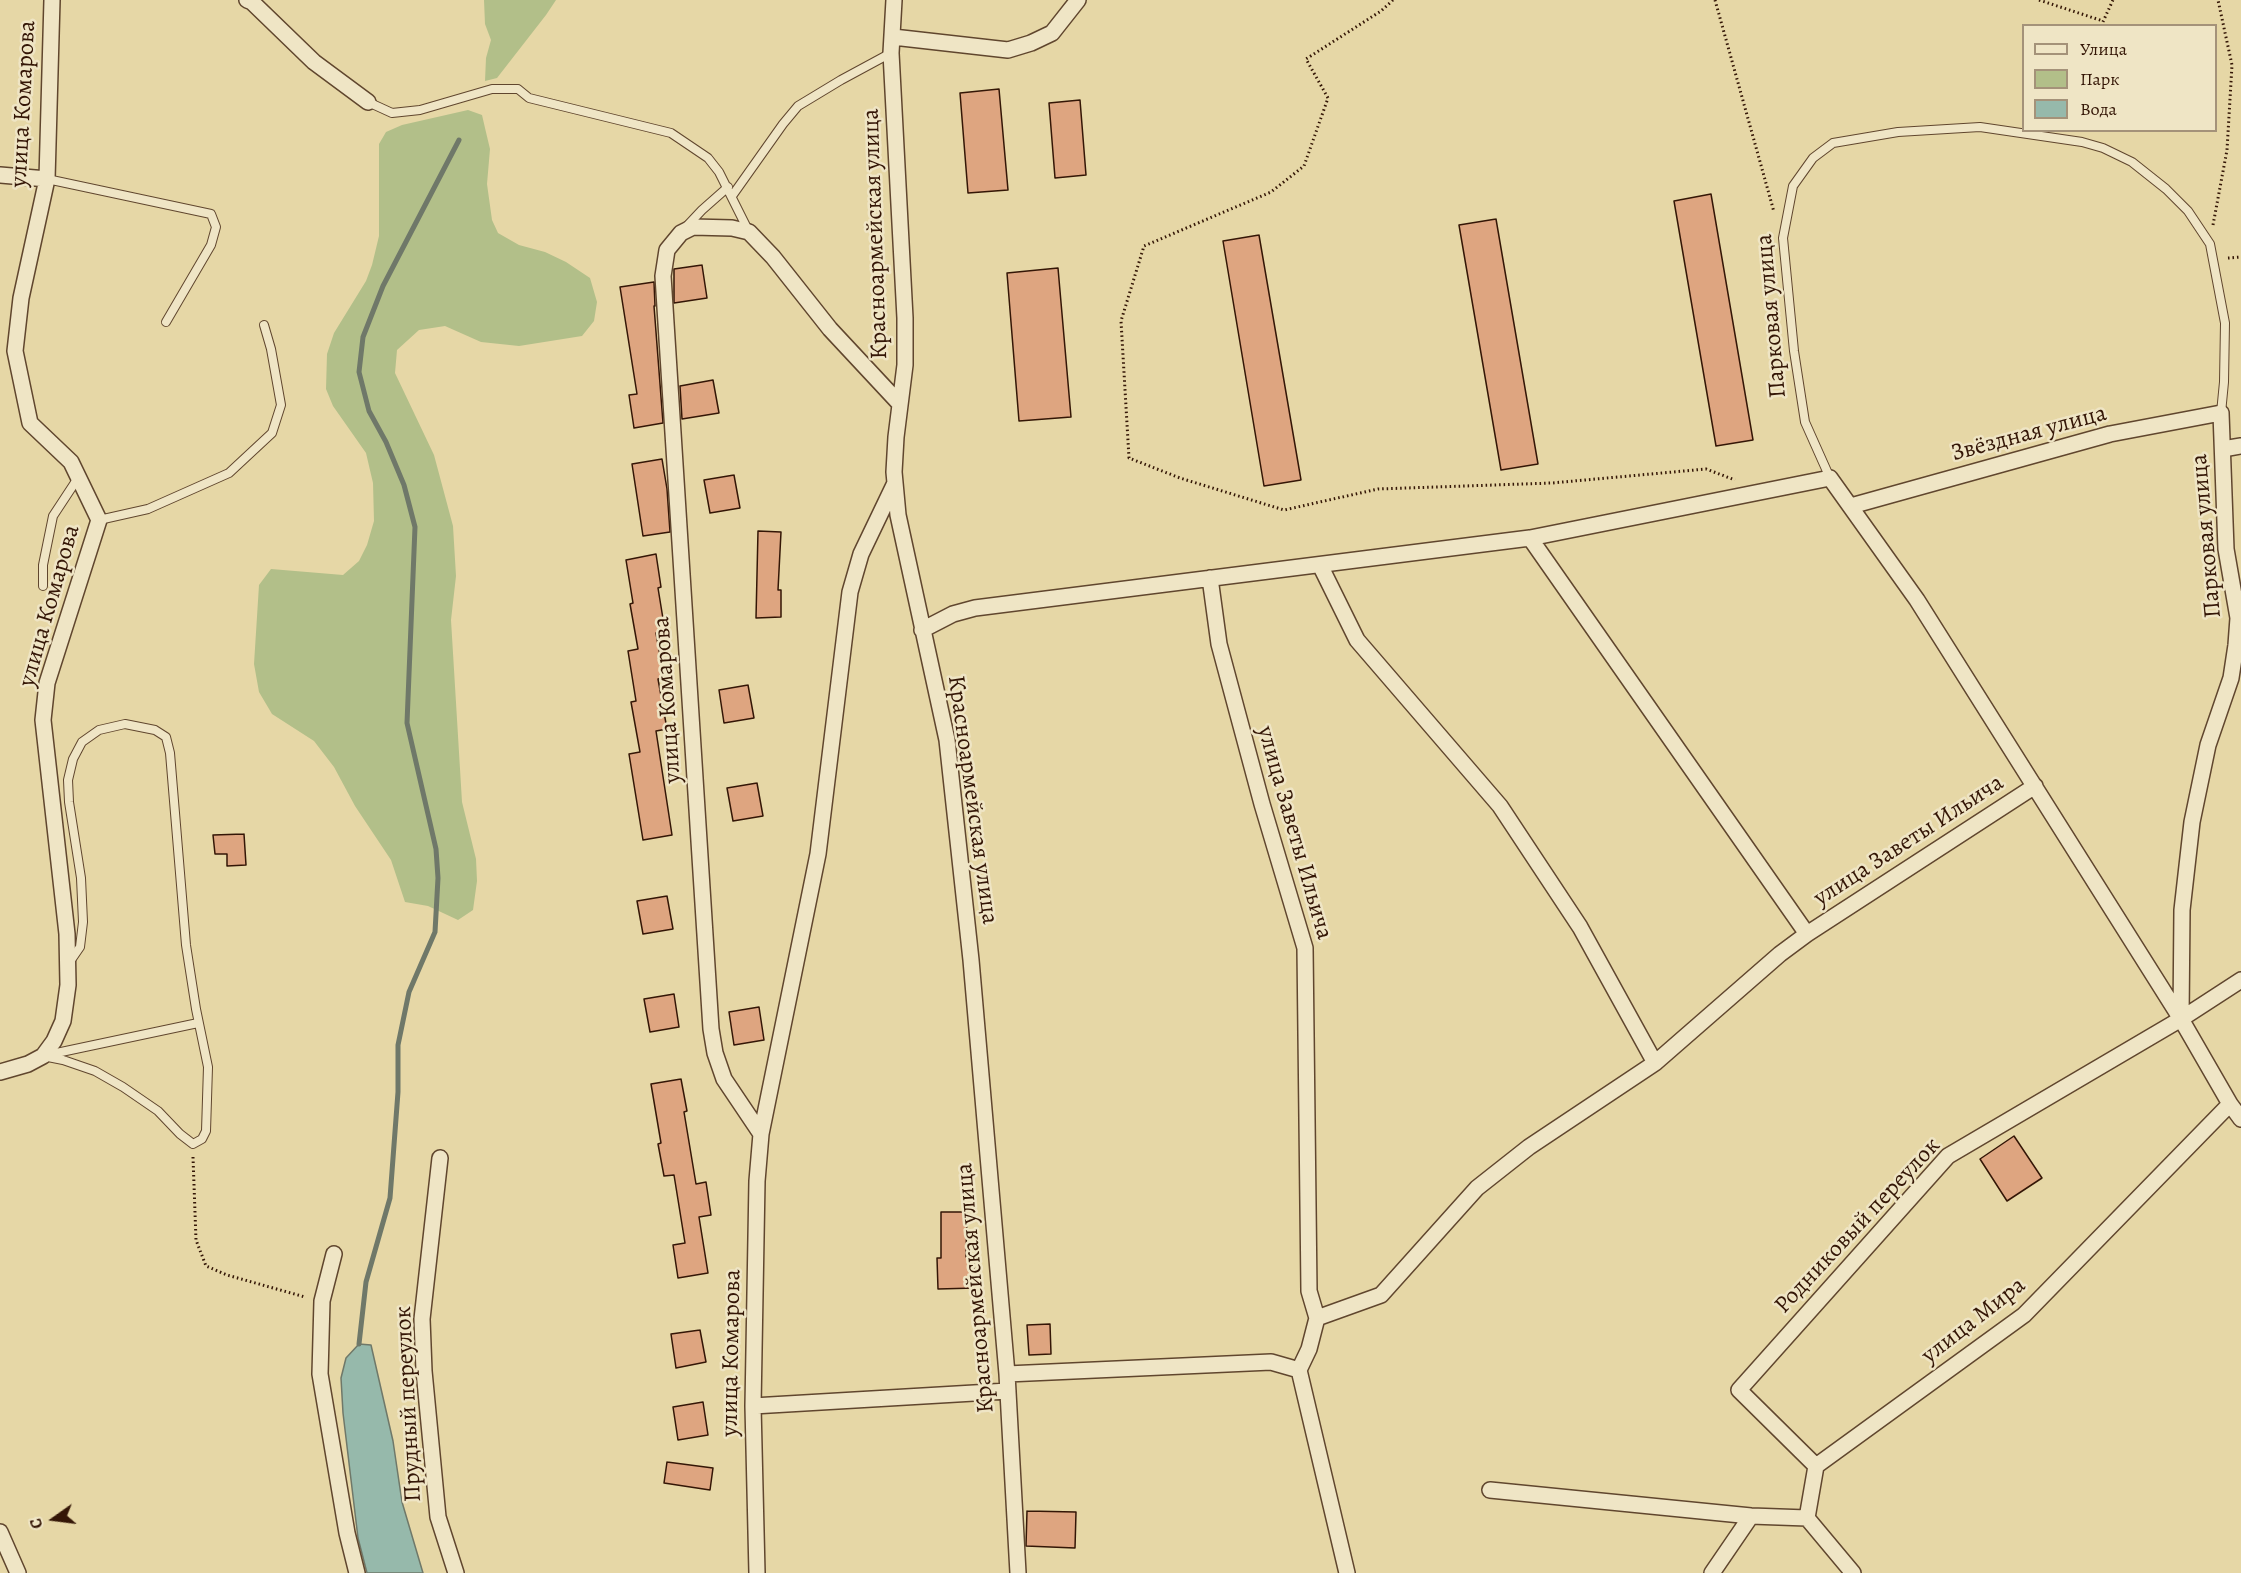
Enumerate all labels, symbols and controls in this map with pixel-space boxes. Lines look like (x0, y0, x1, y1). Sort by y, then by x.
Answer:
street label: улица Комарова (5, 20, 43, 188)
legend (2022, 24, 2217, 132)
text: Улица (2080, 37, 2127, 61)
text: Парк (2080, 67, 2120, 91)
text: Вода (2080, 97, 2117, 121)
street label: Красноармейская улица (857, 108, 895, 360)
street label: Парковая улица (1750, 233, 1794, 399)
street label: Звёздная улица (1948, 399, 2110, 469)
street label: Парковая улица (2185, 453, 2229, 619)
street label: улица Комарова (13, 522, 87, 690)
street label: улица Комарова (648, 616, 688, 784)
street label: Красноармейская улица (940, 674, 1004, 926)
street label: улица Заветы Ильича (1250, 723, 1338, 943)
street label: улица Заветы Ильича (1809, 769, 2009, 913)
street label: Родниковый переулок (1769, 1132, 1947, 1320)
street label: Красноармейская улица (951, 1162, 1001, 1414)
street label: улица Комарова (716, 1269, 748, 1437)
street label: улица Мира (1916, 1272, 2032, 1370)
street label: Прудный переулок (389, 1305, 429, 1503)
north arrow (24, 1489, 84, 1549)
text: С (25, 1516, 48, 1531)

